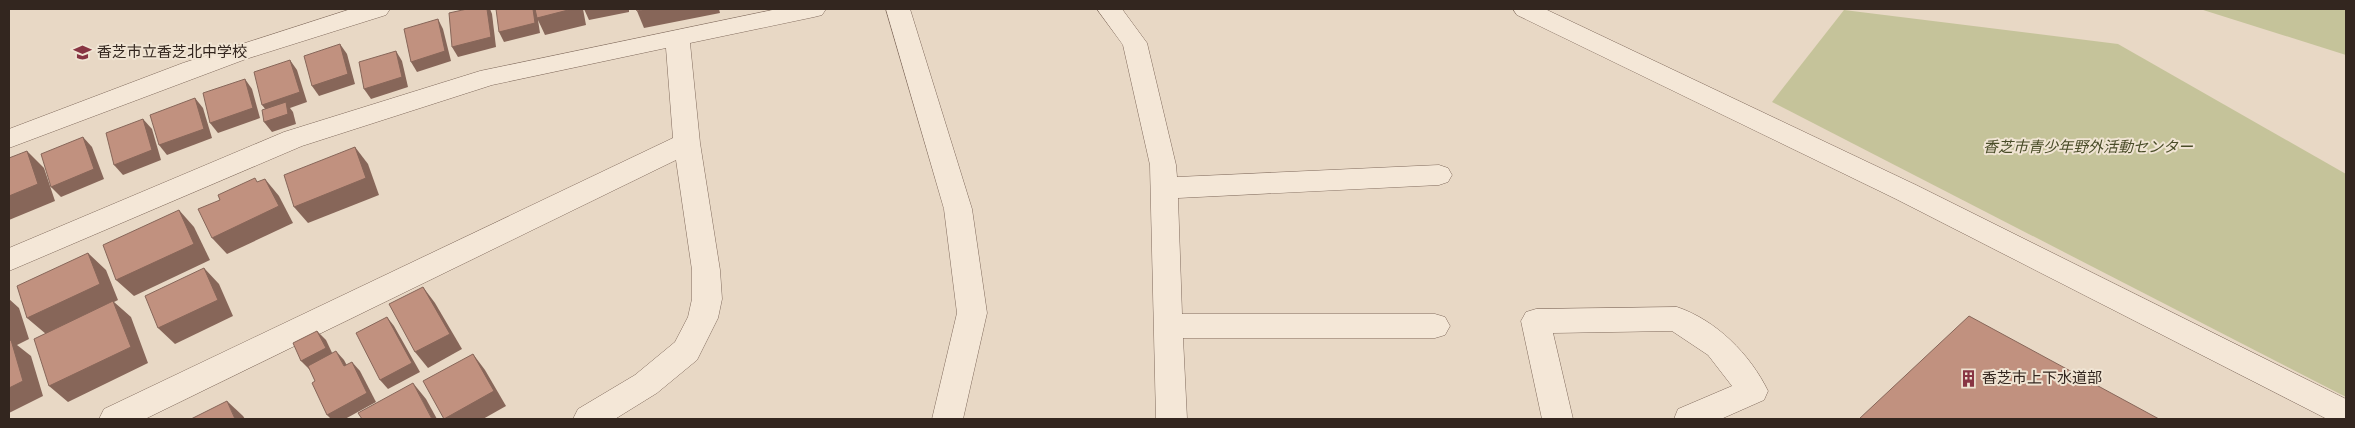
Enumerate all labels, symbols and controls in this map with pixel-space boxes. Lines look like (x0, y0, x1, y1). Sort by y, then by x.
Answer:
school or university icon: 香芝市立香芝北中学校 (73, 42, 93, 62)
place label: 香芝市立香芝北中学校 (97, 43, 247, 61)
park label: 香芝市青少年野外活動センター (1983, 138, 2194, 156)
building icon: 香芝市上下水道部 (1958, 368, 1978, 388)
place label: 香芝市上下水道部 (1982, 369, 2102, 387)

